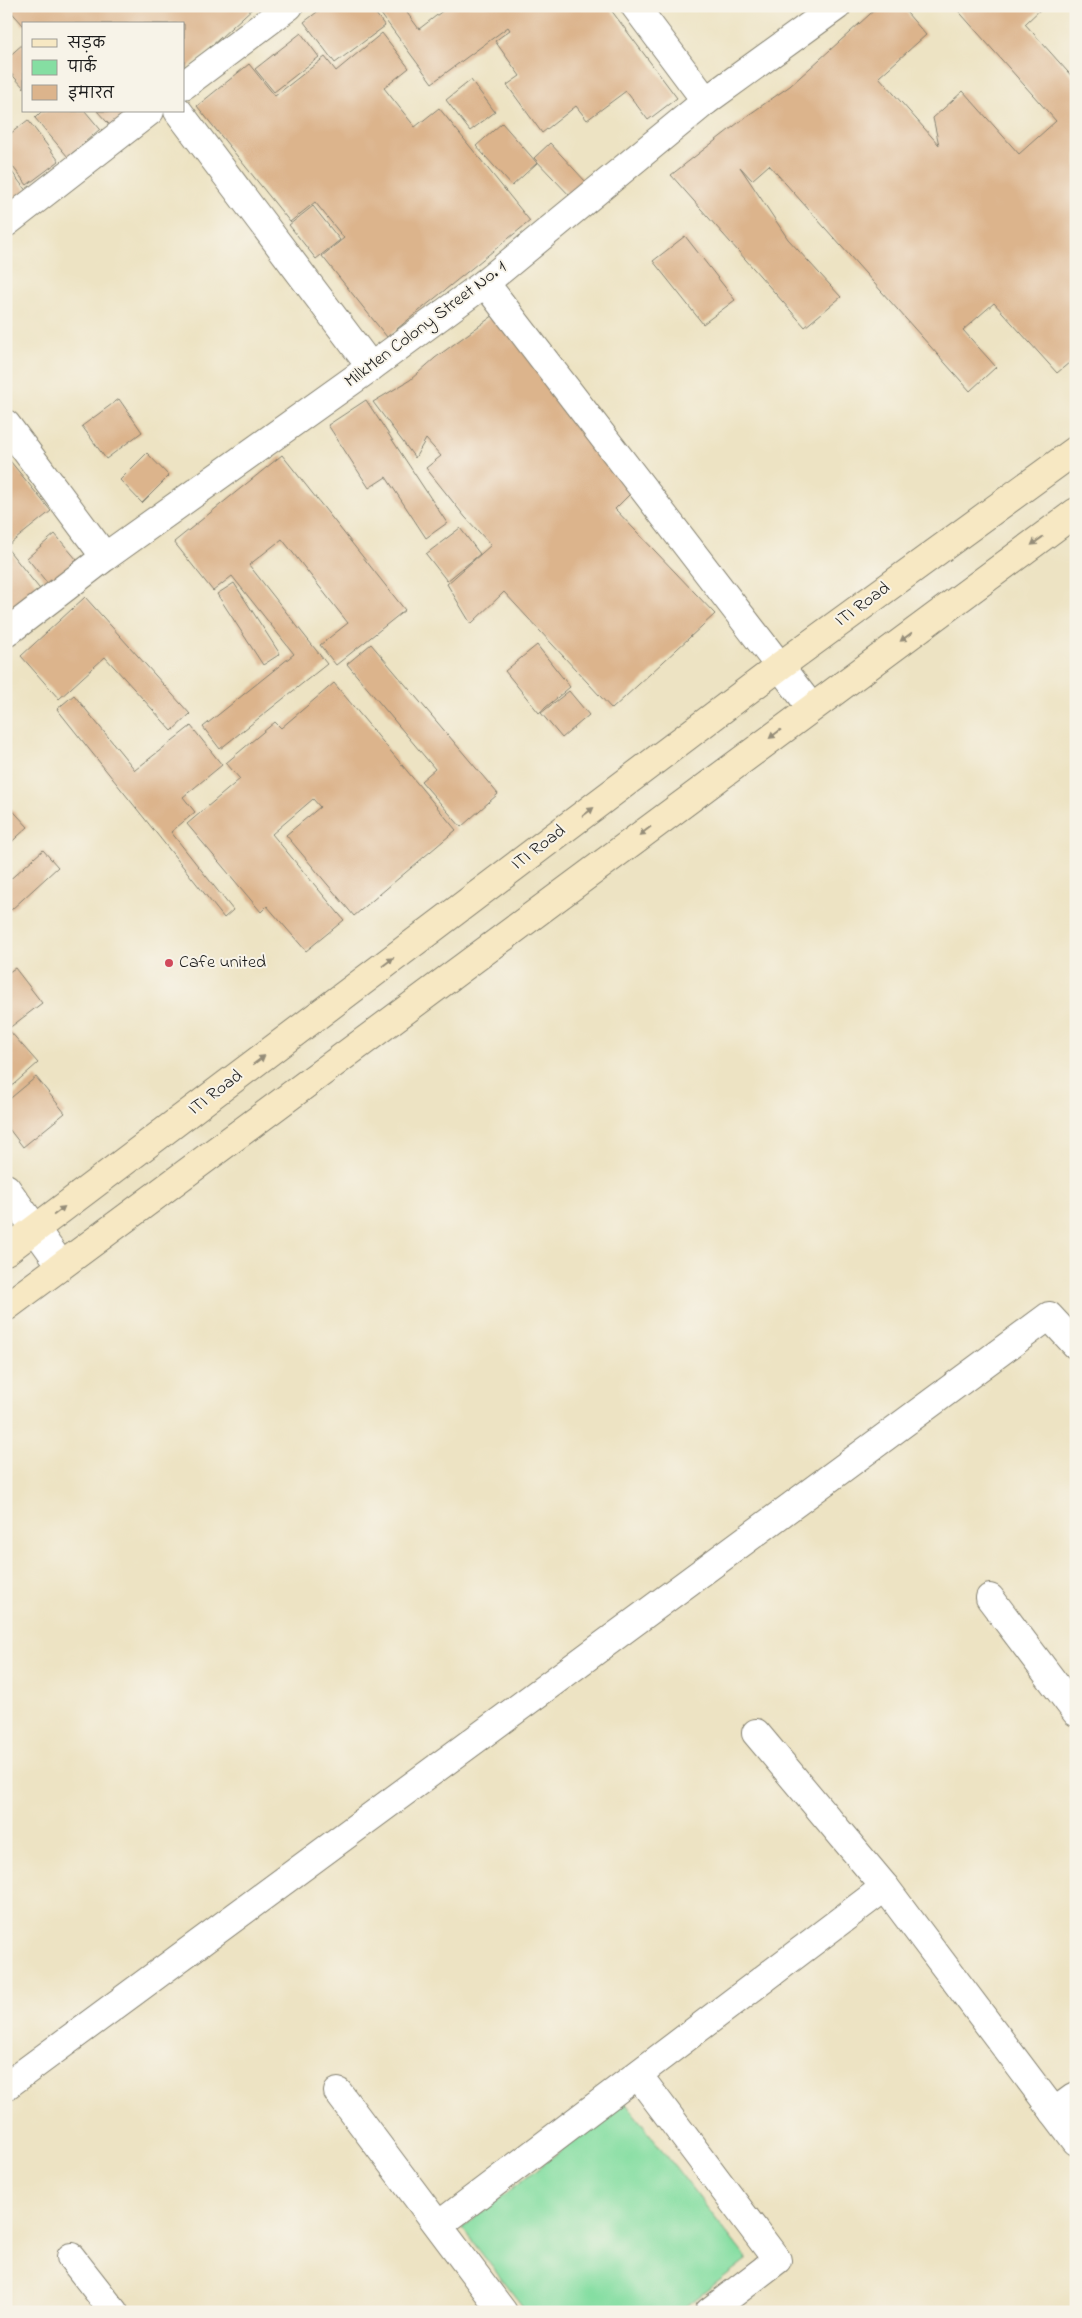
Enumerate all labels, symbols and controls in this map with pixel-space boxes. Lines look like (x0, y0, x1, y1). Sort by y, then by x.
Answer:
legend (22, 22, 185, 112)
text: सड़क (67, 33, 106, 55)
text: पार्क (67, 55, 98, 79)
text: इमारत (68, 83, 115, 105)
street label: MilkMen Colony Street No. 1 (339, 255, 513, 395)
one-way arrow (1030, 536, 1043, 546)
street label: ITI Road (830, 576, 896, 634)
one-way arrow (900, 632, 913, 643)
one-way arrow (768, 729, 782, 739)
one-way arrow (581, 806, 594, 817)
street label: ITI Road (506, 819, 572, 877)
one-way arrow (638, 826, 652, 836)
place label: Cafe united (179, 950, 266, 976)
marker: Cafe united (163, 957, 175, 969)
one-way arrow (381, 957, 394, 968)
one-way arrow (252, 1055, 265, 1066)
street label: ITI Road (183, 1064, 249, 1122)
one-way arrow (52, 1206, 66, 1216)

